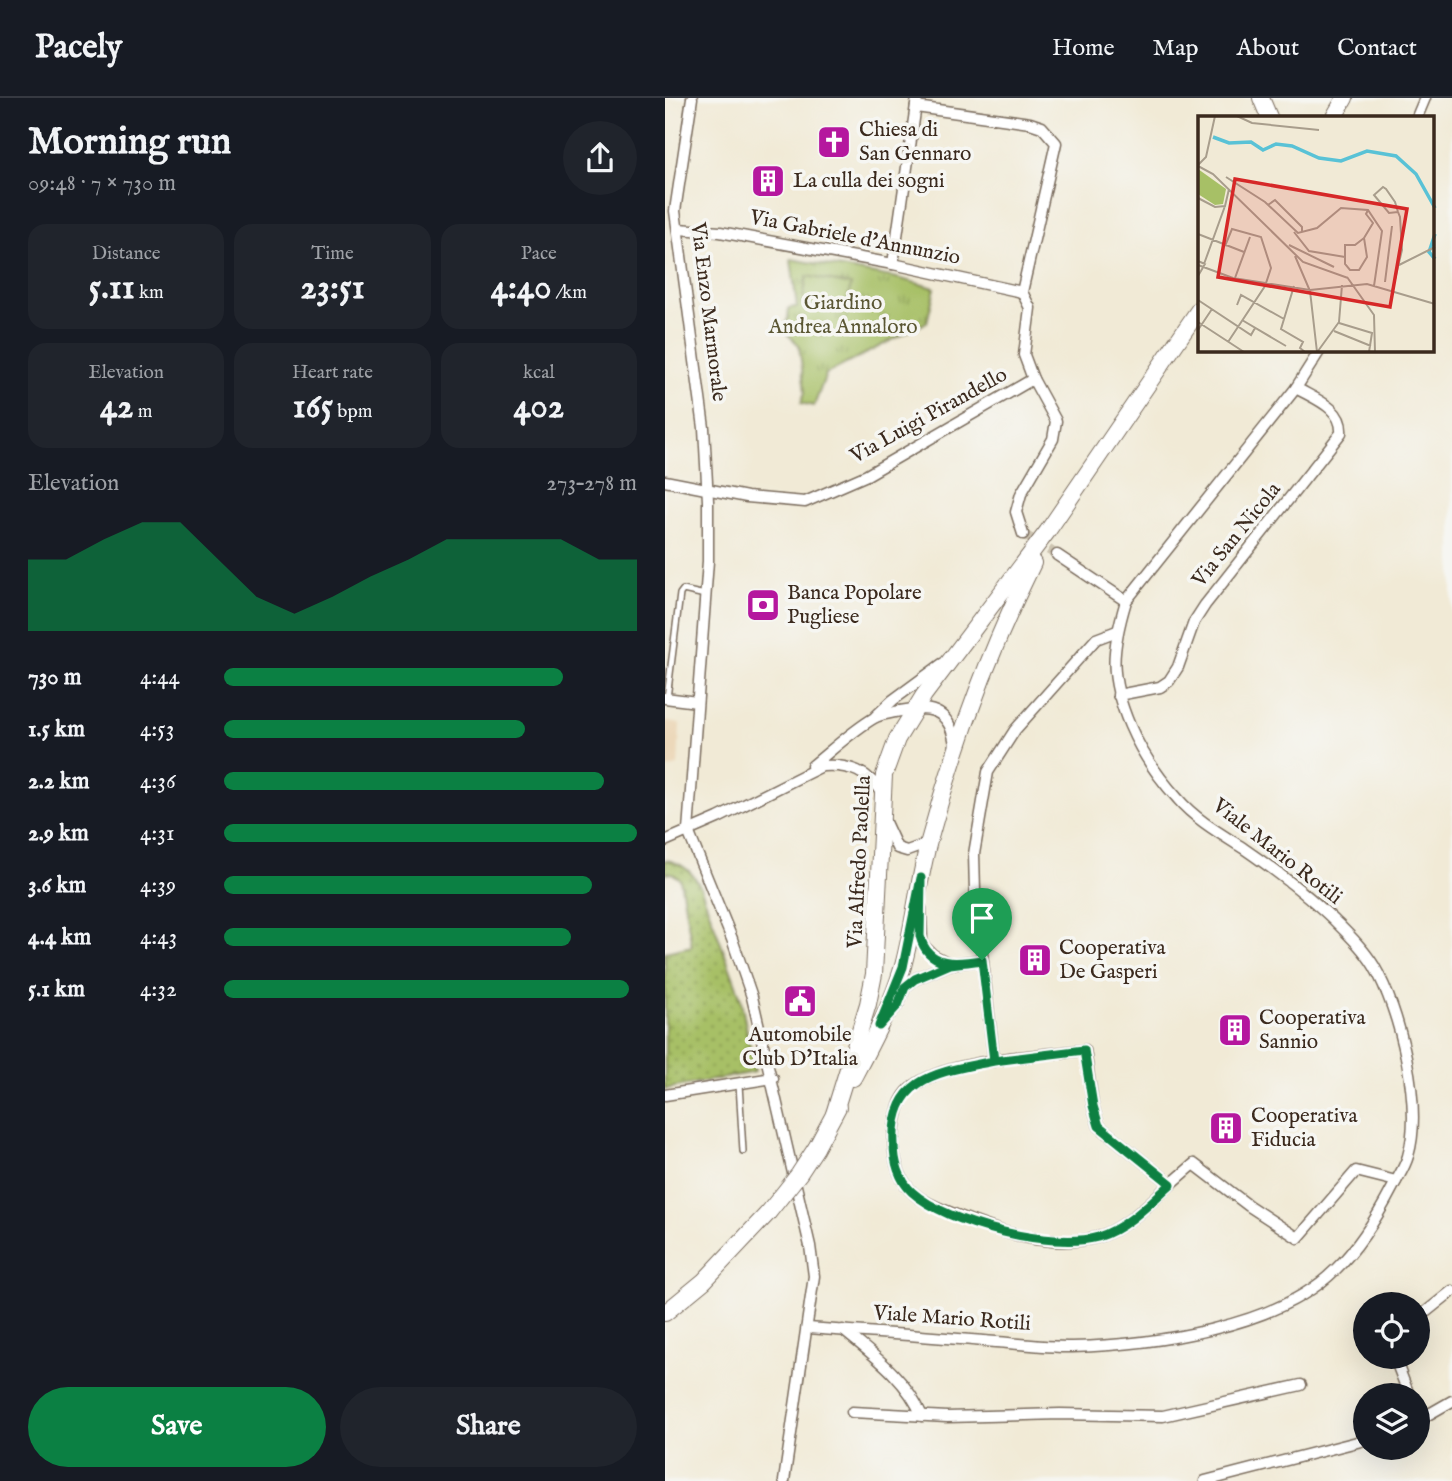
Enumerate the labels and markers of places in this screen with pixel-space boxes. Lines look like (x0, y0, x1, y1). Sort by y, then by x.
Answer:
place label: Chiesa di San Gennaro (859, 117, 971, 168)
church icon: Chiesa di San Gennaro (815, 123, 853, 161)
building icon: La culla dei sogni (749, 162, 787, 200)
place label: La culla dei sogni (793, 168, 945, 195)
place label: Banca Popolare Pugliese (787, 580, 922, 631)
bank icon: Banca Popolare Pugliese (744, 586, 782, 624)
pin (952, 888, 1012, 960)
place label: Cooperativa De Gasperi (1059, 935, 1166, 986)
building icon: Cooperativa De Gasperi (1016, 941, 1054, 979)
public building icon: Automobile Club D'Italia (781, 982, 819, 1020)
place label: Cooperativa Sannio (1259, 1005, 1366, 1056)
building icon: Cooperativa Sannio (1216, 1011, 1254, 1049)
place label: Automobile Club D'Italia (742, 1022, 859, 1073)
place label: Cooperativa Fiducia (1251, 1103, 1358, 1154)
building icon: Cooperativa Fiducia (1207, 1109, 1245, 1147)

